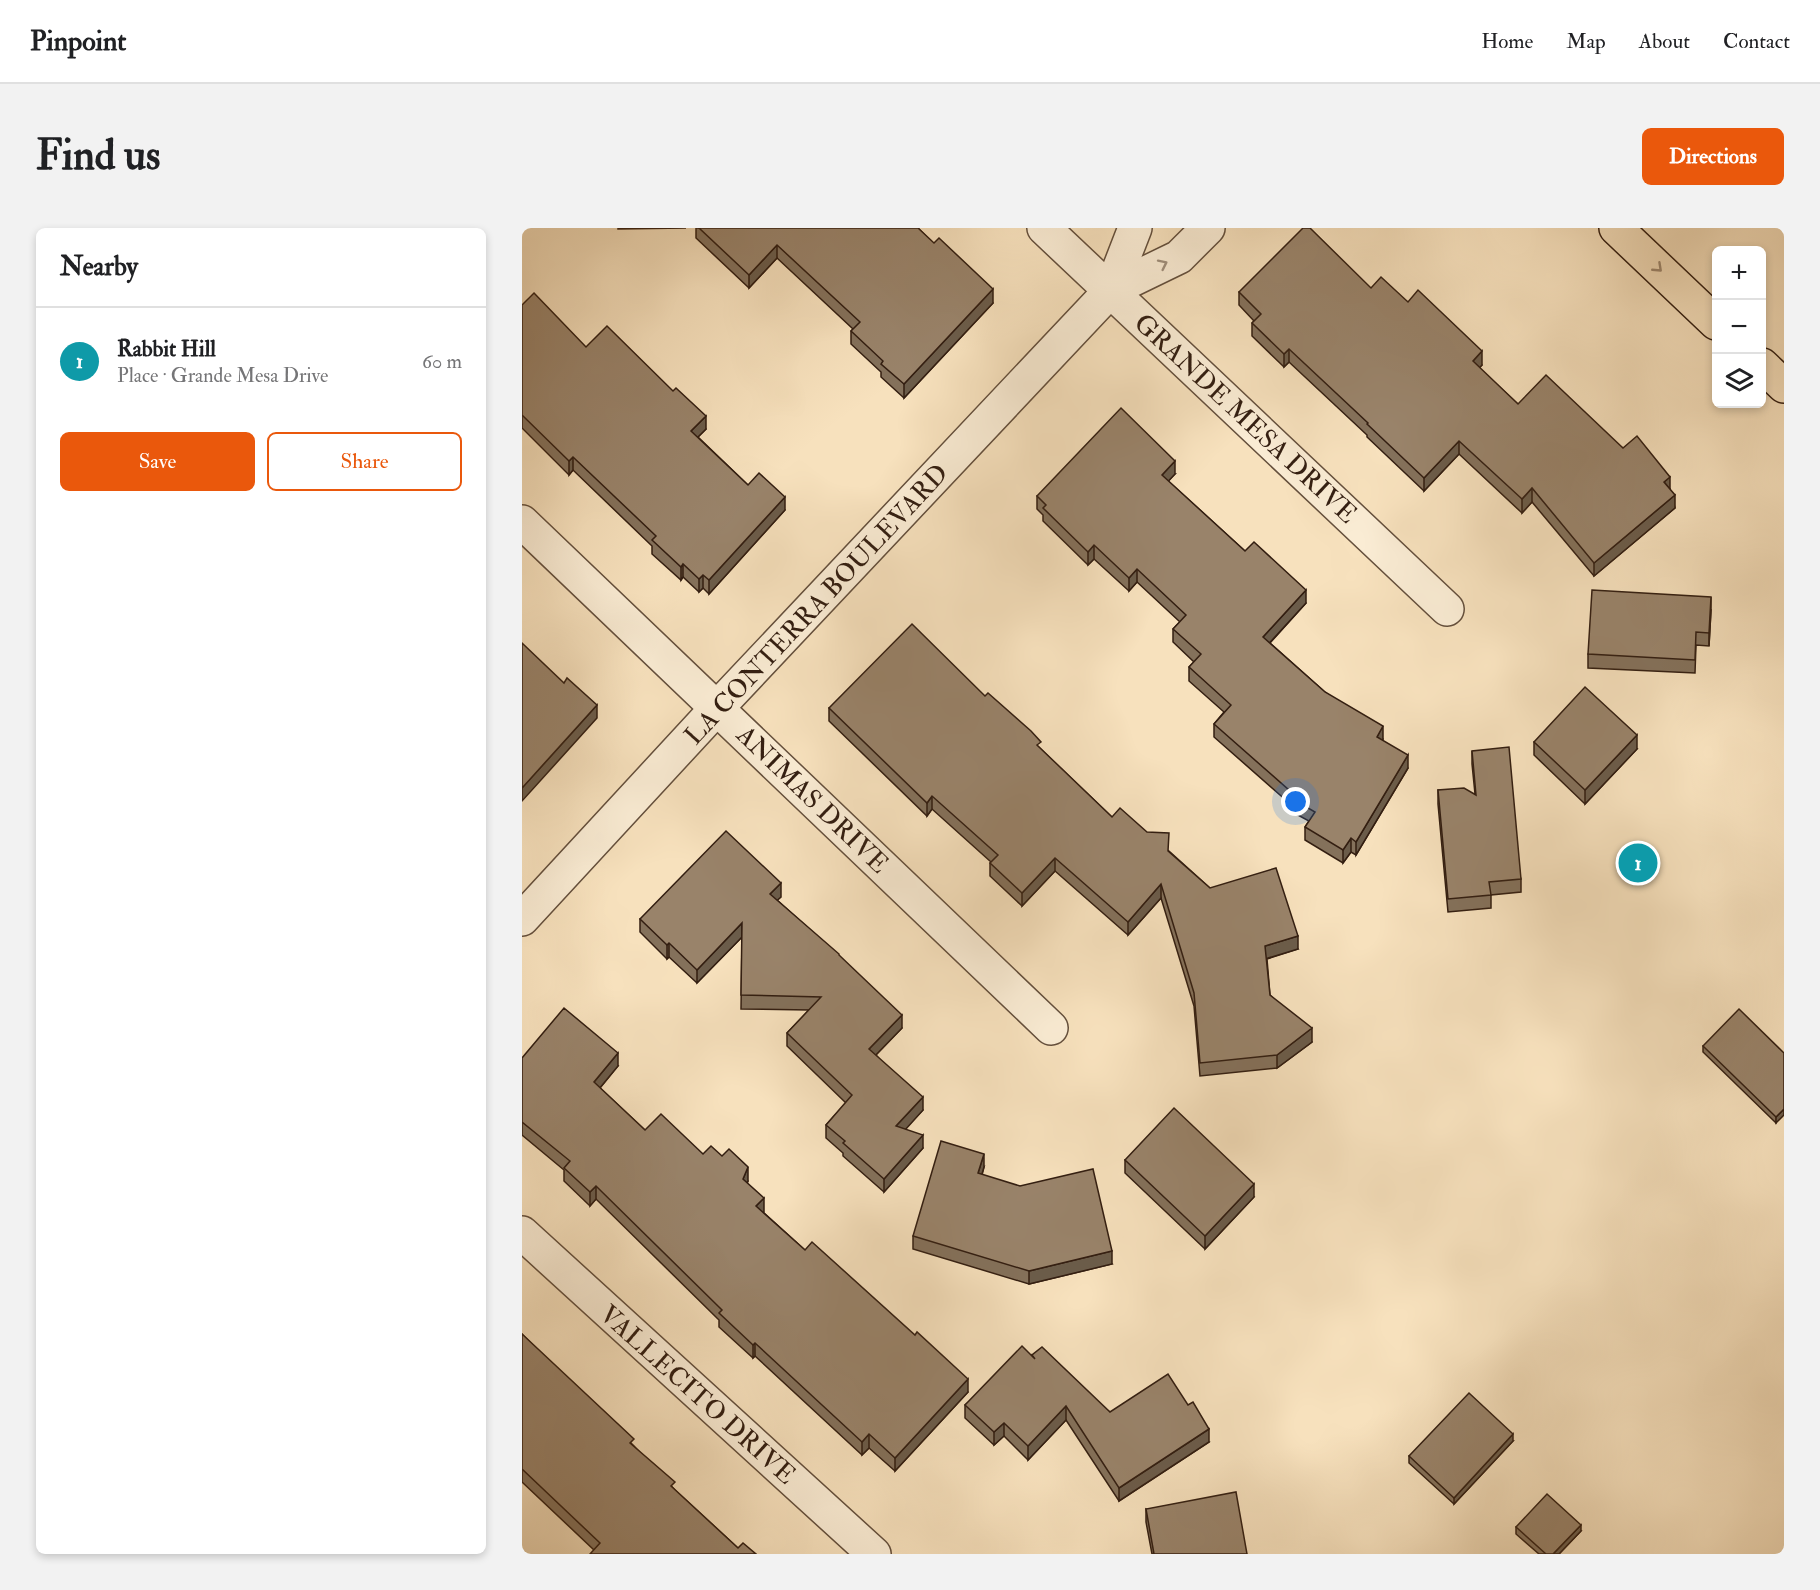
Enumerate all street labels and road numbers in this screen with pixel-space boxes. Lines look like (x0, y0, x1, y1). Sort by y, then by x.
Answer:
street label: GRANDE MESA DRIVE (1127, 307, 1363, 530)
street label: LA CONTERRA BOULEVARD (678, 458, 955, 752)
street label: ANIMAS DRIVE (729, 718, 895, 880)
street label: VALLECITO DRIVE (593, 1298, 802, 1491)

